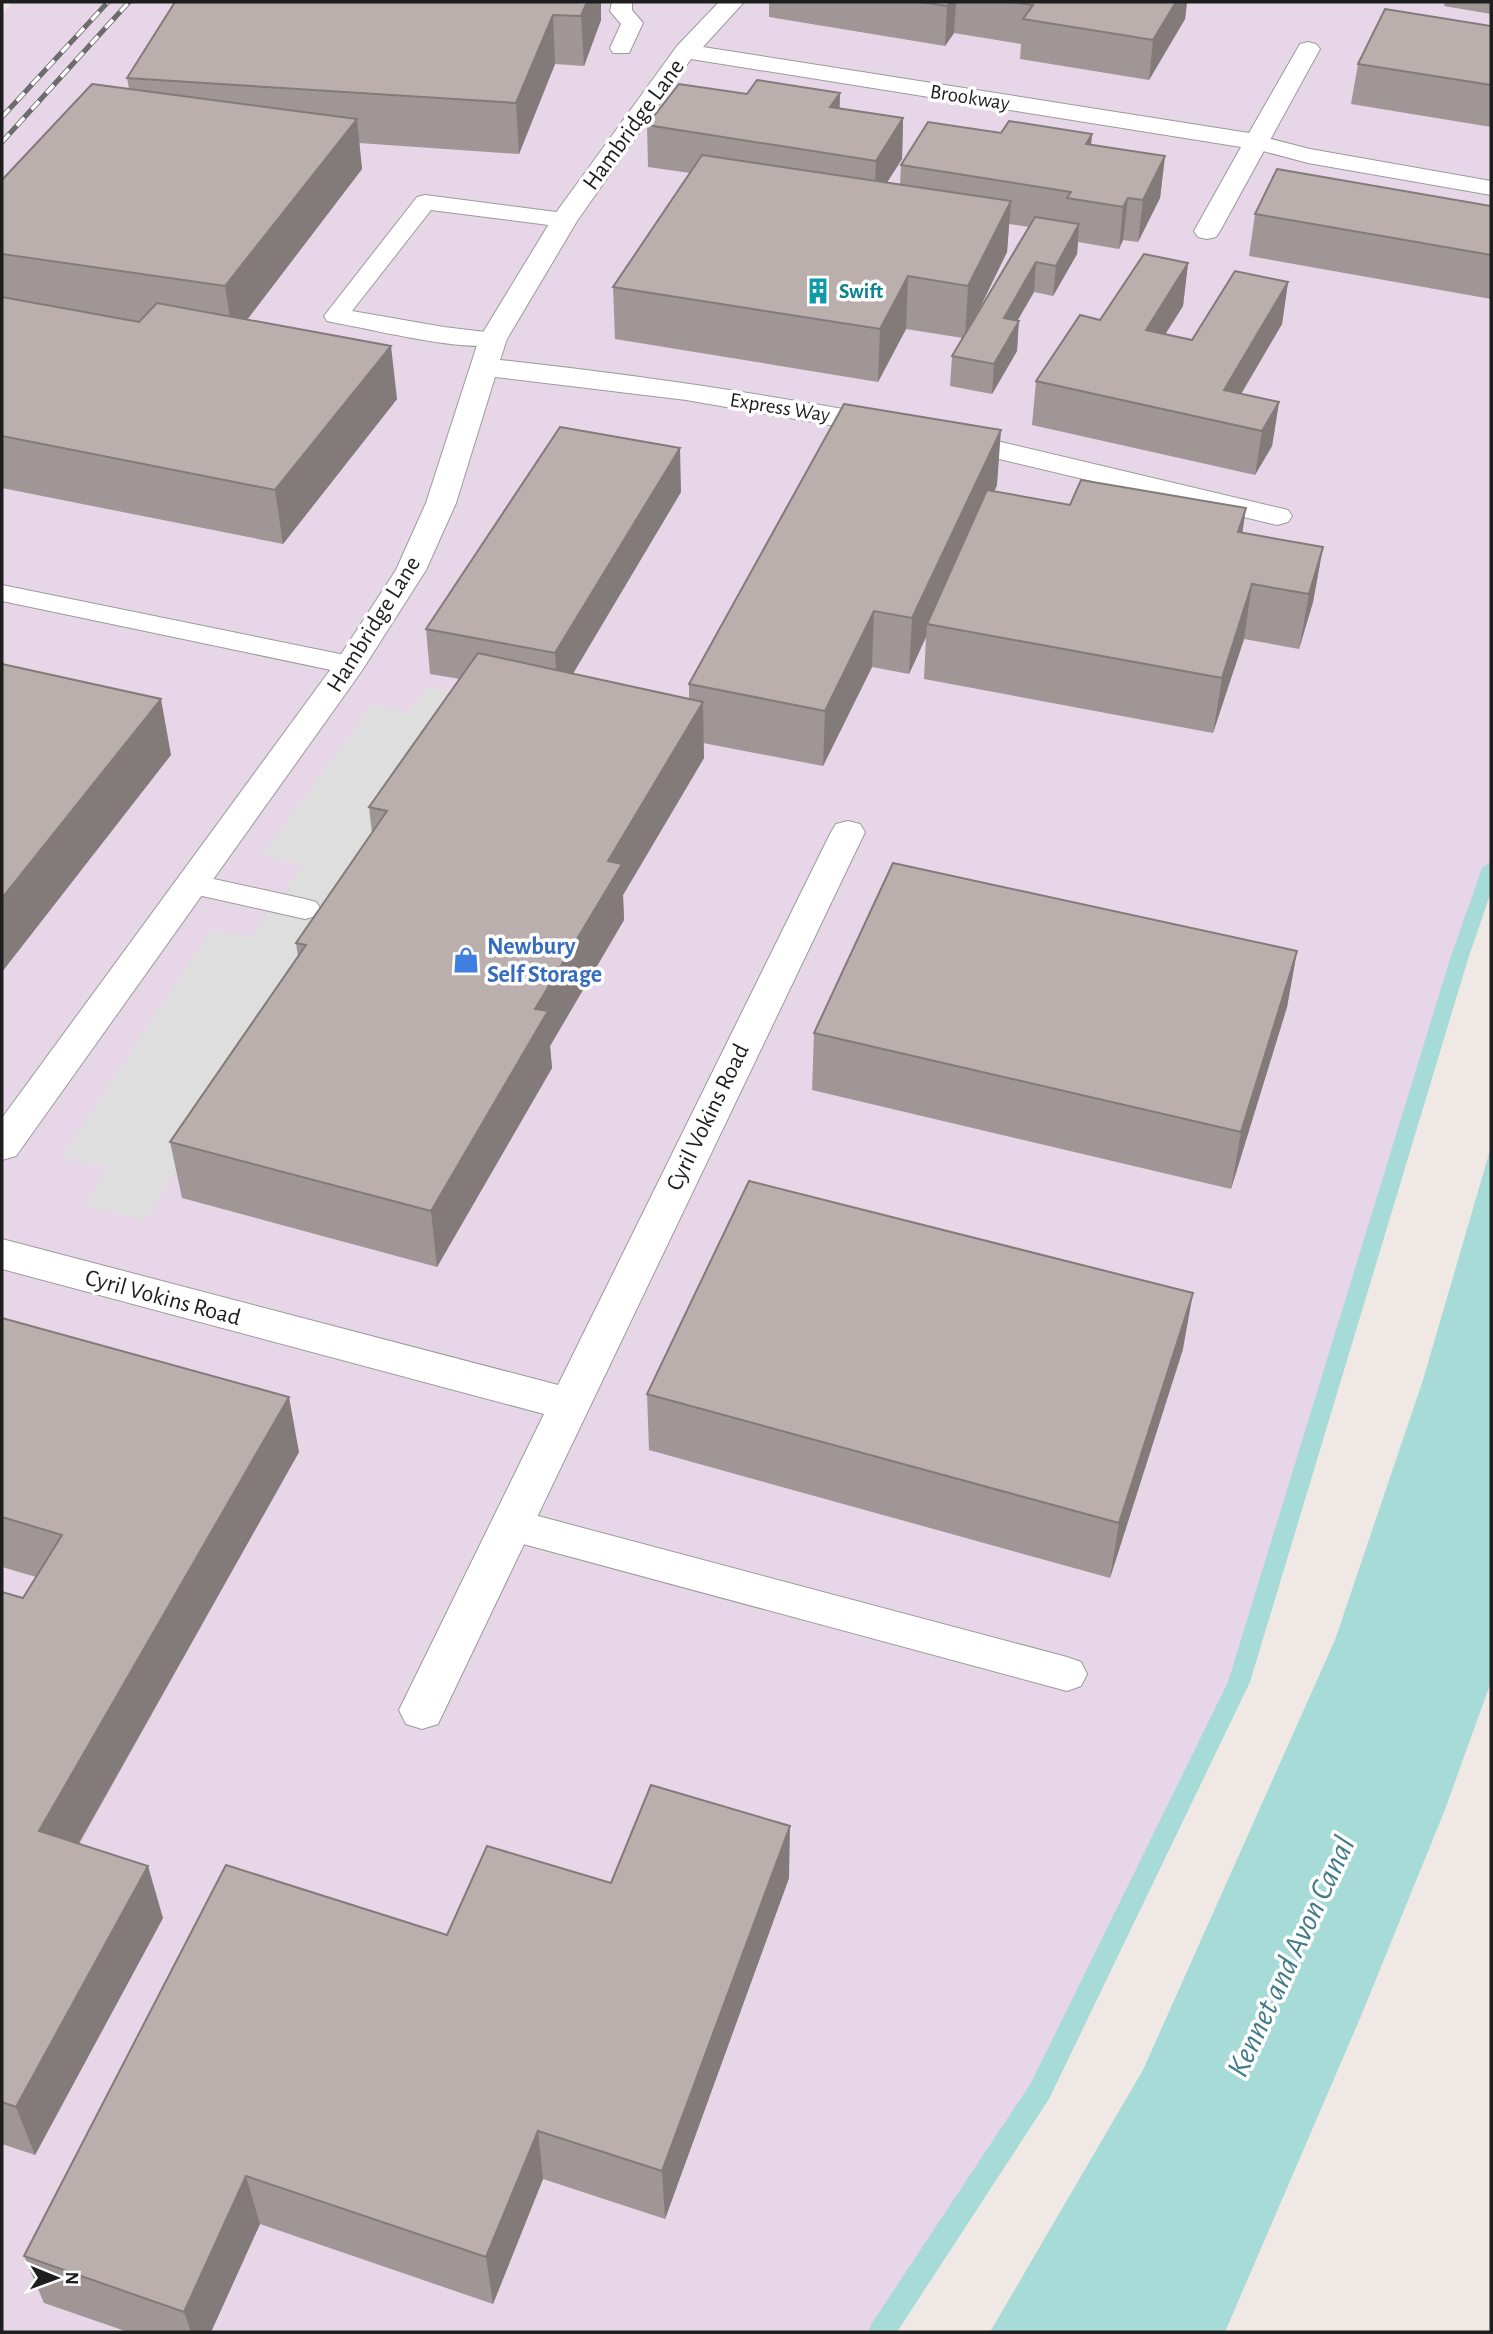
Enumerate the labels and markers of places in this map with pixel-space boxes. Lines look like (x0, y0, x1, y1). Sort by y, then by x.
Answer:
building icon: Swift (803, 276, 833, 306)
place label: Swift (839, 281, 883, 302)
place label: Newbury Self Storage (487, 935, 602, 987)
shop icon: Newbury Self Storage (451, 945, 481, 975)

